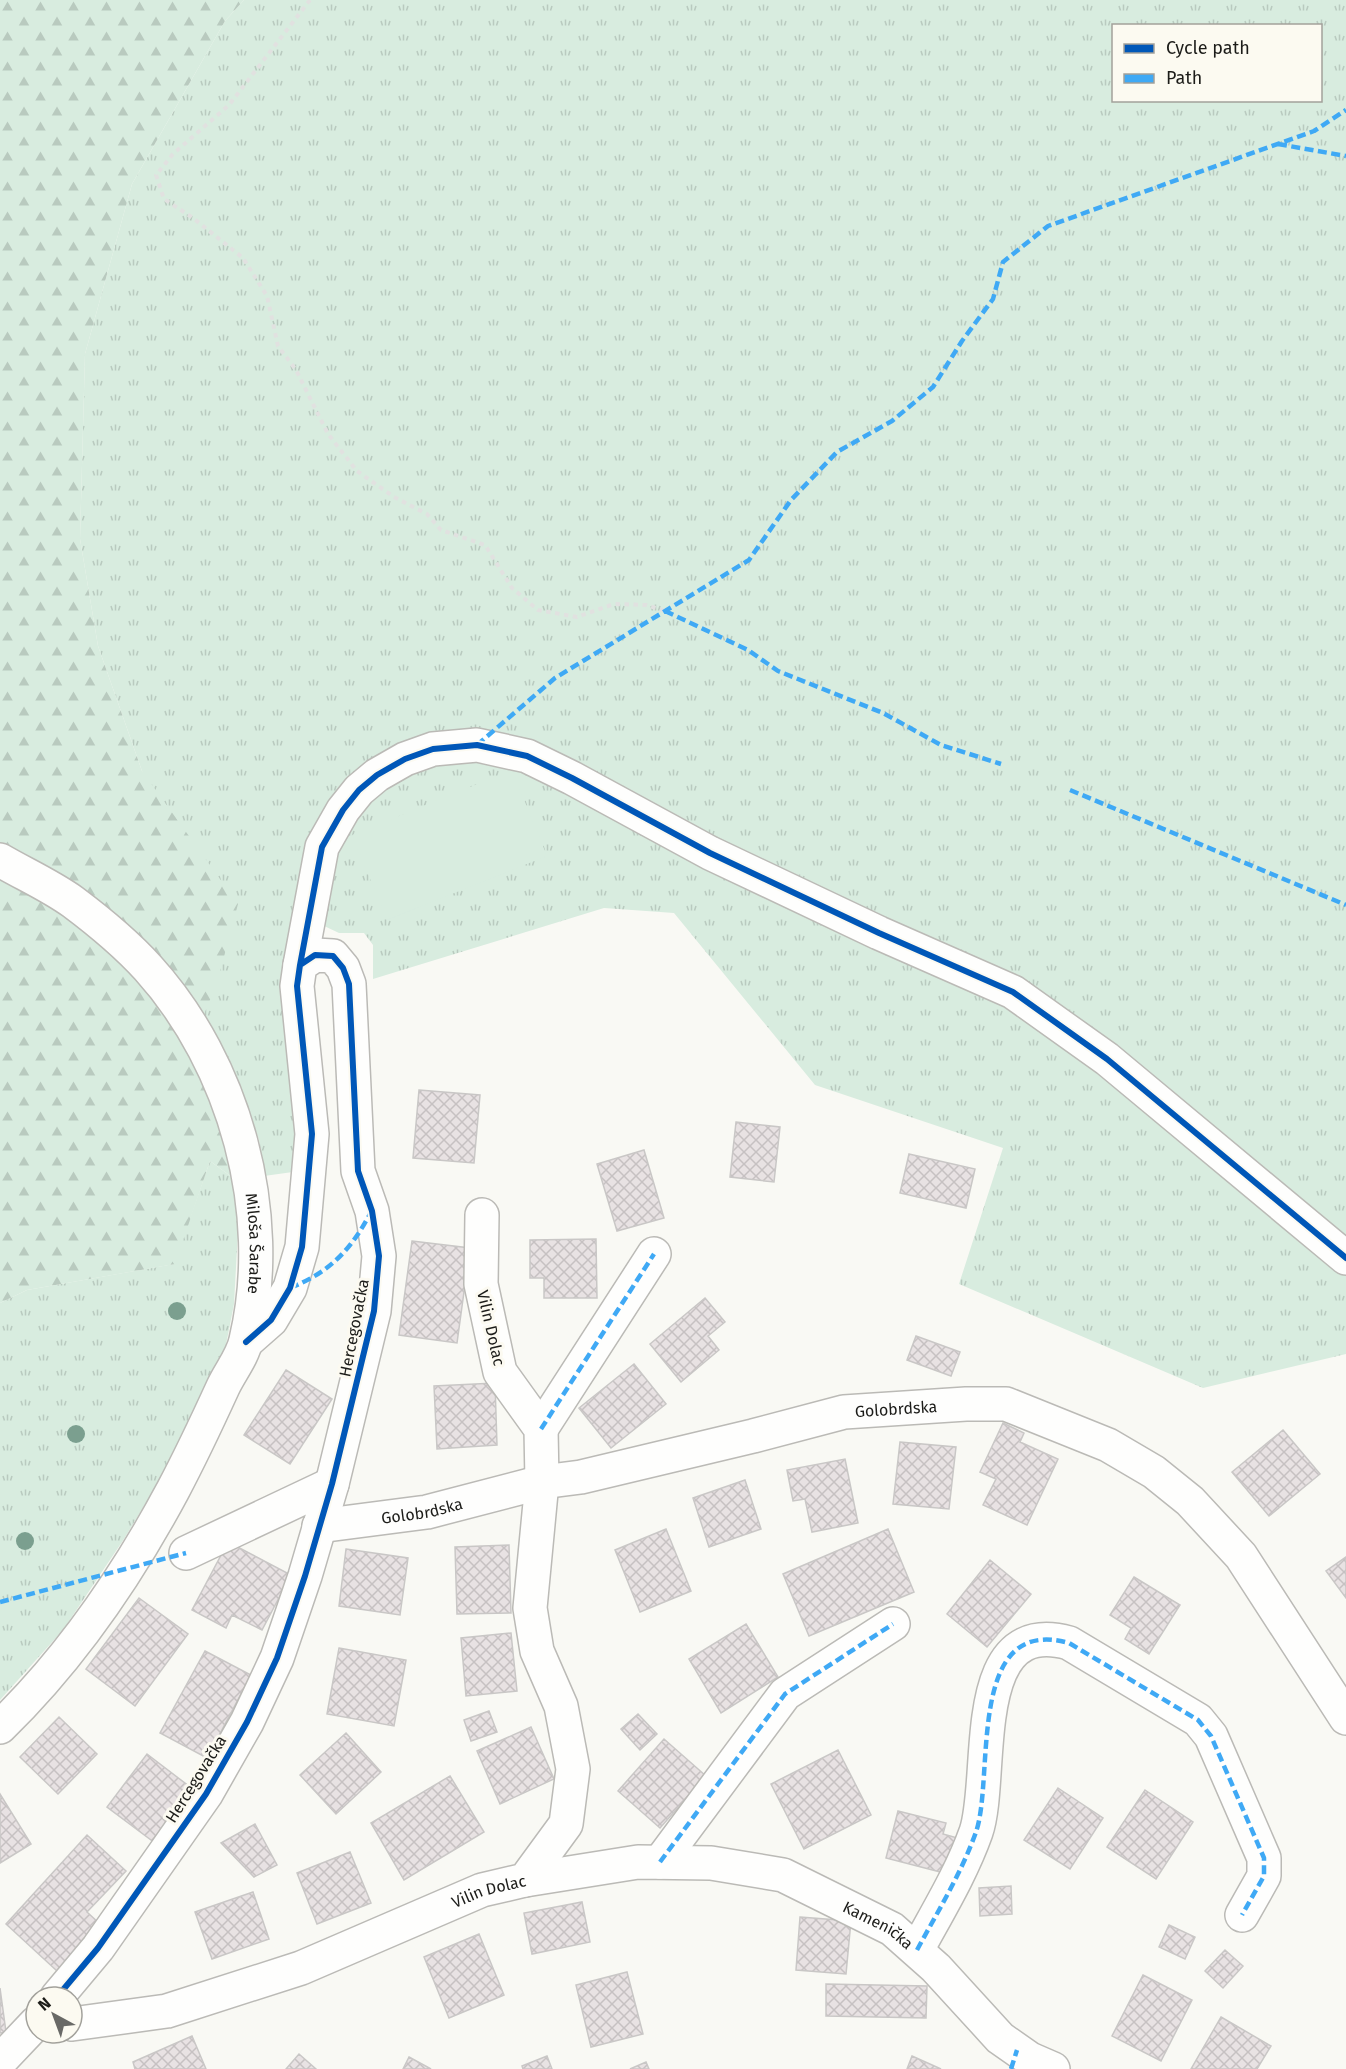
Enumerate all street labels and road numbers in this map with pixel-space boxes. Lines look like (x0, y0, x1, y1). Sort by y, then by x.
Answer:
street label: Miloša Šarabe (242, 1192, 266, 1295)
street label: Hercegovačka (335, 1277, 373, 1379)
street label: Vilin Dolac (473, 1288, 509, 1368)
street label: Golobrdska (854, 1396, 938, 1421)
street label: Golobrdska (380, 1494, 465, 1527)
street label: Hercegovačka (162, 1732, 230, 1826)
street label: Vilin Dolac (449, 1871, 528, 1911)
street label: Kamenička (840, 1897, 917, 1953)

